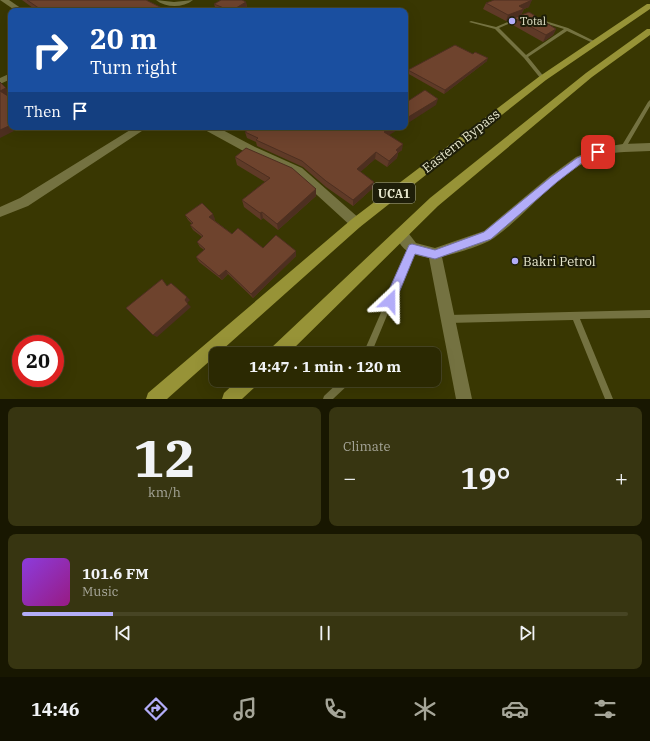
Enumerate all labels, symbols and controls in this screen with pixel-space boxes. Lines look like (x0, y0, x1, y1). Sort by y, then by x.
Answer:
place label: Total (520, 14, 546, 28)
marker: Total (507, 16, 517, 26)
text: 20 m (90, 20, 157, 57)
icon: right (24, 24, 76, 76)
text: Turn right (90, 56, 177, 79)
icon: arrive (69, 100, 91, 122)
text: Then (24, 102, 61, 121)
street label: Eastern Bypass (419, 105, 503, 177)
pin (581, 135, 615, 169)
icon: arrive (587, 141, 609, 163)
road number: UCA1 (373, 183, 415, 203)
place label: Bakri Petrol (523, 253, 596, 270)
marker: Bakri Petrol (510, 256, 520, 266)
position arrow (369, 280, 411, 322)
speed limit sign: 20 (12, 335, 64, 387)
text: 14:47 · 1 min · 120 m (249, 357, 401, 376)
text: 12 (133, 424, 196, 491)
text: Climate (343, 438, 390, 455)
text: 19° (460, 458, 511, 497)
text: − (343, 463, 356, 492)
text: + (615, 463, 628, 492)
text: km/h (148, 484, 181, 501)
text: 101.6 FM (82, 564, 149, 583)
text: Music (82, 583, 119, 600)
icon: previous (112, 622, 134, 644)
icon: pause (314, 622, 336, 644)
icon: next (516, 622, 538, 644)
icon: directions (142, 695, 170, 723)
icon: music (231, 695, 259, 723)
icon: phone (321, 695, 349, 723)
icon: climate (411, 695, 439, 723)
icon: car (501, 695, 529, 723)
icon: filters (591, 695, 619, 723)
text: 14:46 (31, 698, 80, 721)

